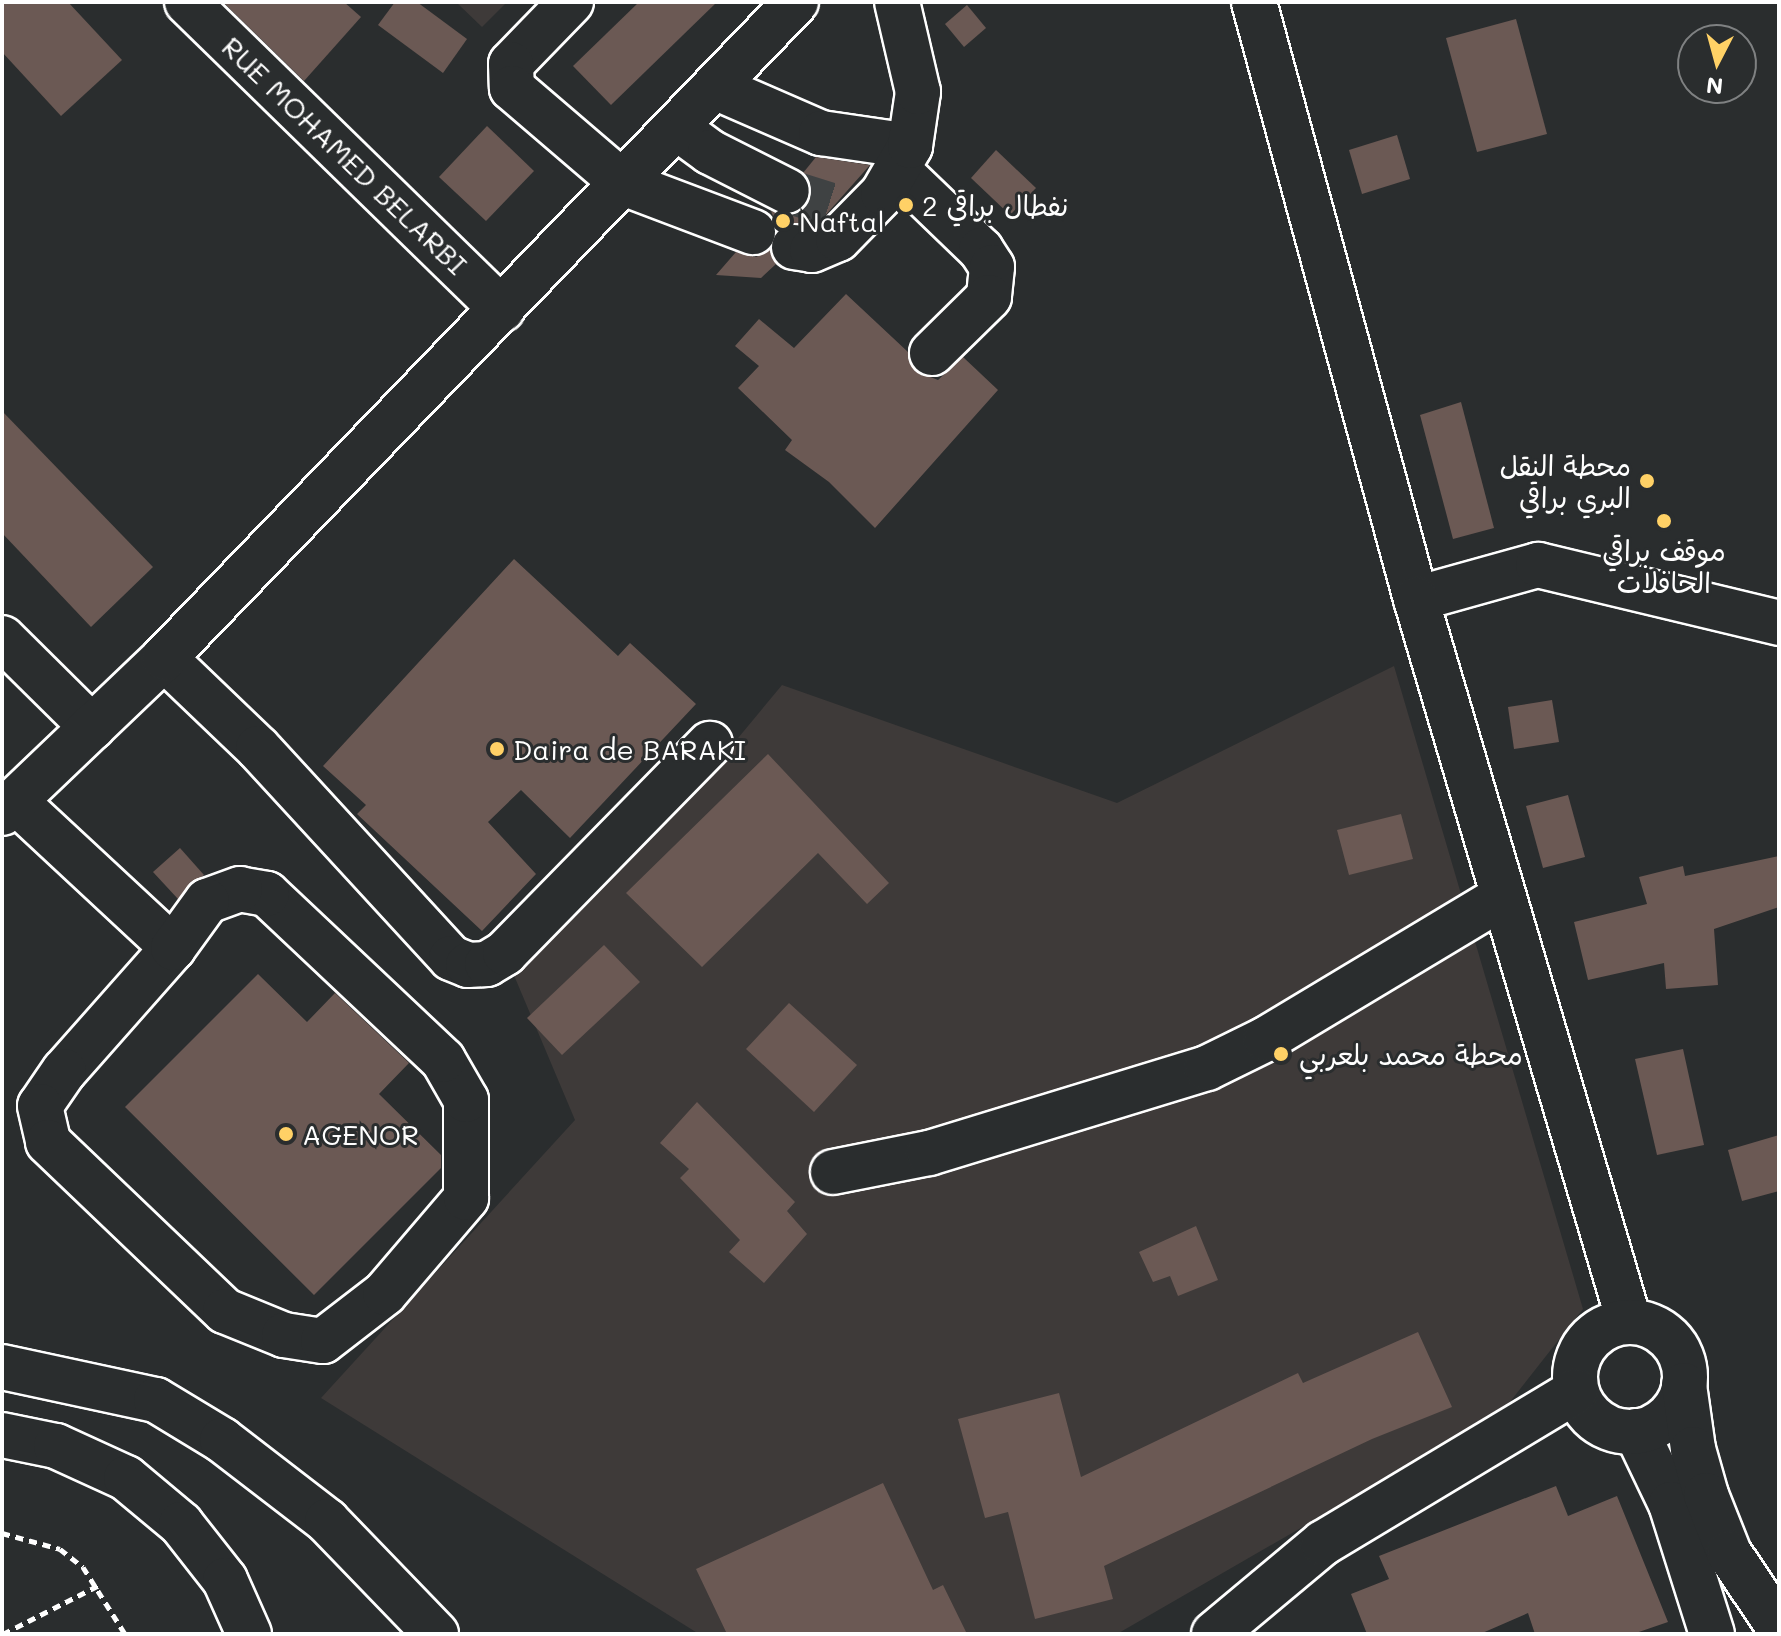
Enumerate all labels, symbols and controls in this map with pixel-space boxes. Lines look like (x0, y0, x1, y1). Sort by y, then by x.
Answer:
north arrow (1677, 24, 1757, 104)
street label: RUE MOHAMED BELARBI (216, 29, 474, 281)
text: N (1705, 71, 1724, 102)
place label: نفطال براقي 2 (922, 188, 1068, 222)
marker: نفطال براقي 2 (897, 196, 915, 214)
place label: Naftal (799, 204, 885, 238)
marker: Naftal (774, 212, 792, 230)
place label: محطة النقل البري براقي (1499, 448, 1631, 514)
marker: محطة النقل البري براقي (1638, 472, 1656, 490)
marker: موقف براقي الحافلات (1655, 512, 1673, 530)
place label: موقف براقي الحافلات (1602, 533, 1726, 599)
place label: Daira de BARAKI (513, 732, 746, 766)
marker: Daira de BARAKI (488, 740, 506, 758)
place label: محطة محمد بلعربي (1299, 1037, 1523, 1071)
marker: محطة محمد بلعربي (1270, 1043, 1292, 1065)
place label: AGENOR (302, 1117, 419, 1151)
marker: AGENOR (277, 1125, 295, 1143)

